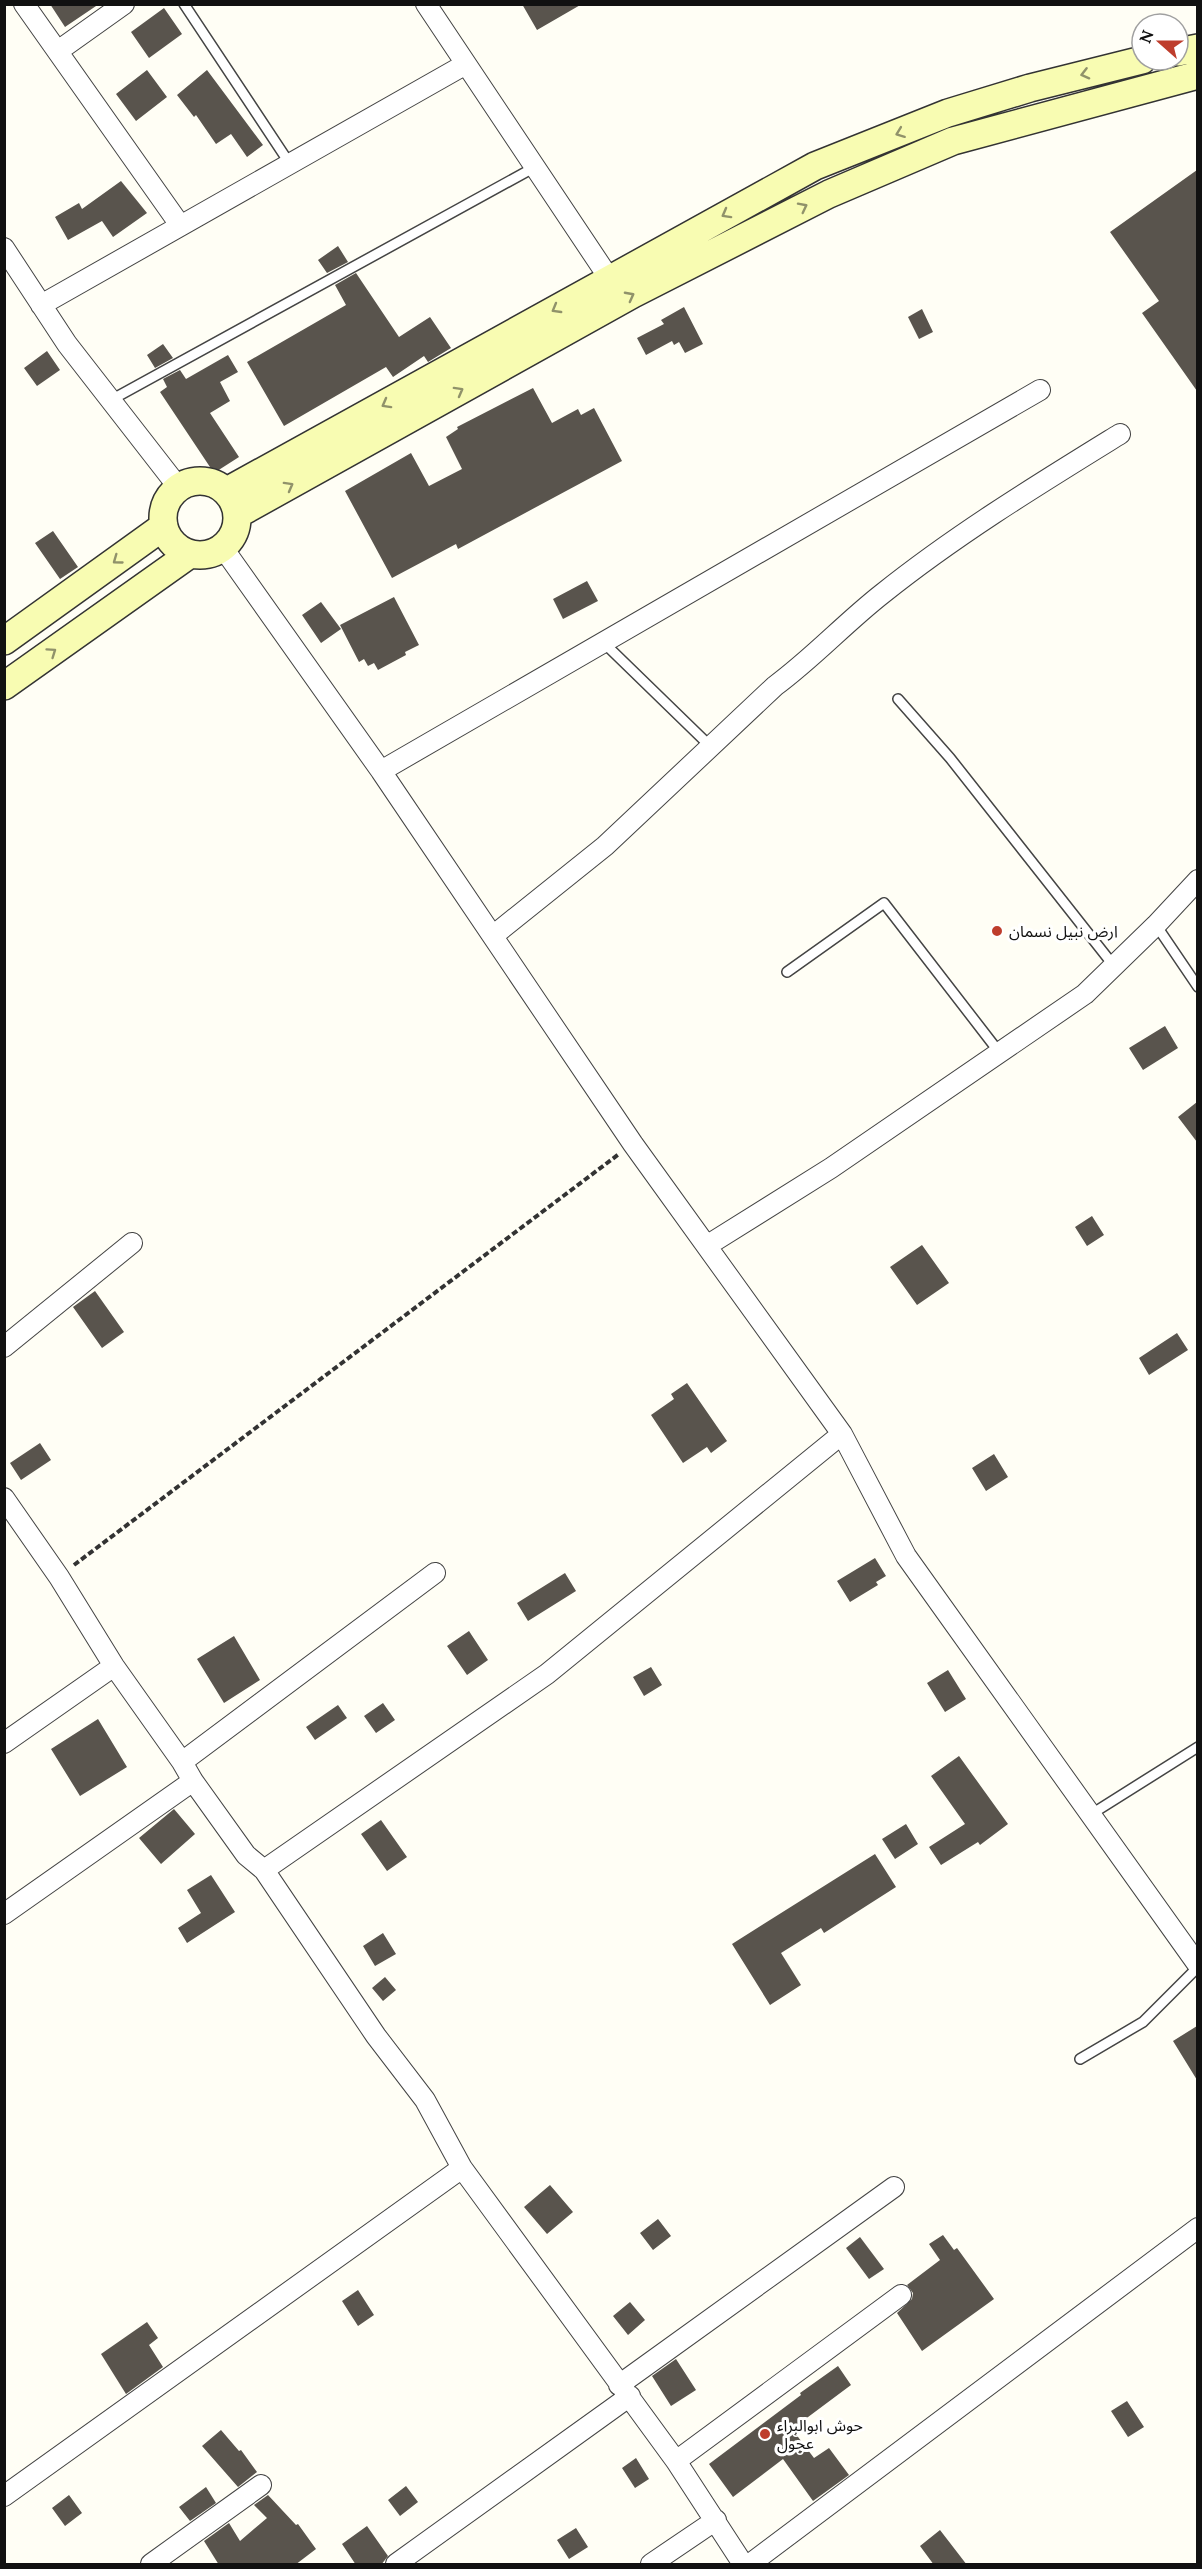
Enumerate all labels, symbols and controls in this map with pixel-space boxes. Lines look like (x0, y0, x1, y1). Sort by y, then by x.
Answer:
north arrow (1130, 12, 1190, 72)
text: N (1134, 27, 1158, 46)
one-way arrow (1080, 67, 1091, 79)
one-way arrow (895, 125, 905, 138)
one-way arrow (797, 203, 808, 215)
one-way arrow (722, 207, 733, 218)
one-way arrow (624, 292, 634, 303)
one-way arrow (552, 302, 562, 313)
one-way arrow (453, 387, 463, 398)
one-way arrow (382, 397, 392, 408)
one-way arrow (283, 482, 293, 493)
one-way arrow (112, 553, 123, 564)
one-way arrow (46, 648, 57, 659)
place label: ارض نبيل نسمان (1009, 921, 1118, 941)
marker: ارض نبيل نسمان (990, 924, 1004, 938)
place label: حوش ابوالبراء عجول (777, 2415, 863, 2454)
marker: حوش ابوالبراء عجول (758, 2427, 772, 2441)

